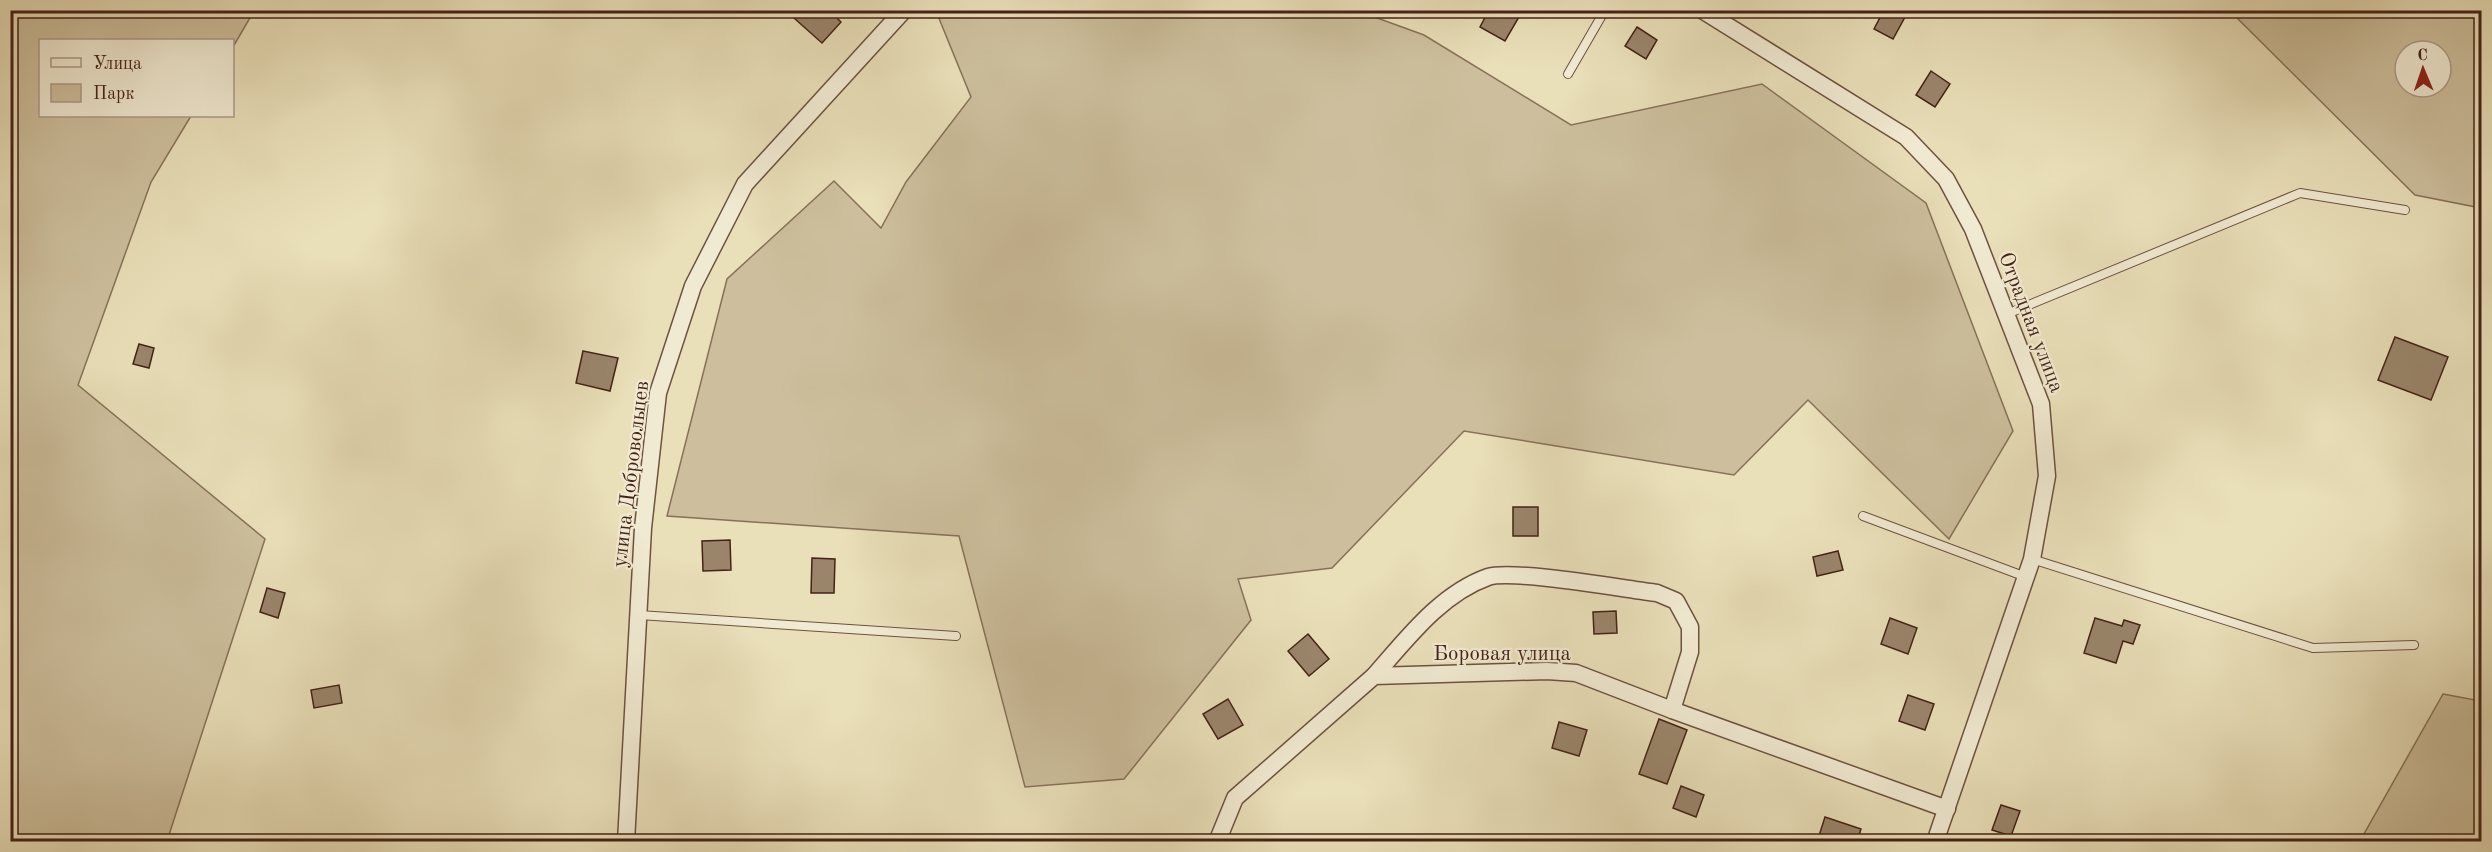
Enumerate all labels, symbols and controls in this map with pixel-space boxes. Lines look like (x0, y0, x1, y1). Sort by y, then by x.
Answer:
legend (39, 39, 234, 117)
north arrow (2393, 39, 2453, 99)
text: С (2417, 48, 2428, 64)
text: Улица (93, 55, 142, 73)
text: Парк (93, 85, 134, 103)
street label: Отрадная улица (1994, 249, 2067, 396)
street label: улица Добровольцев (610, 379, 653, 569)
street label: Боровая улица (1433, 644, 1571, 665)

